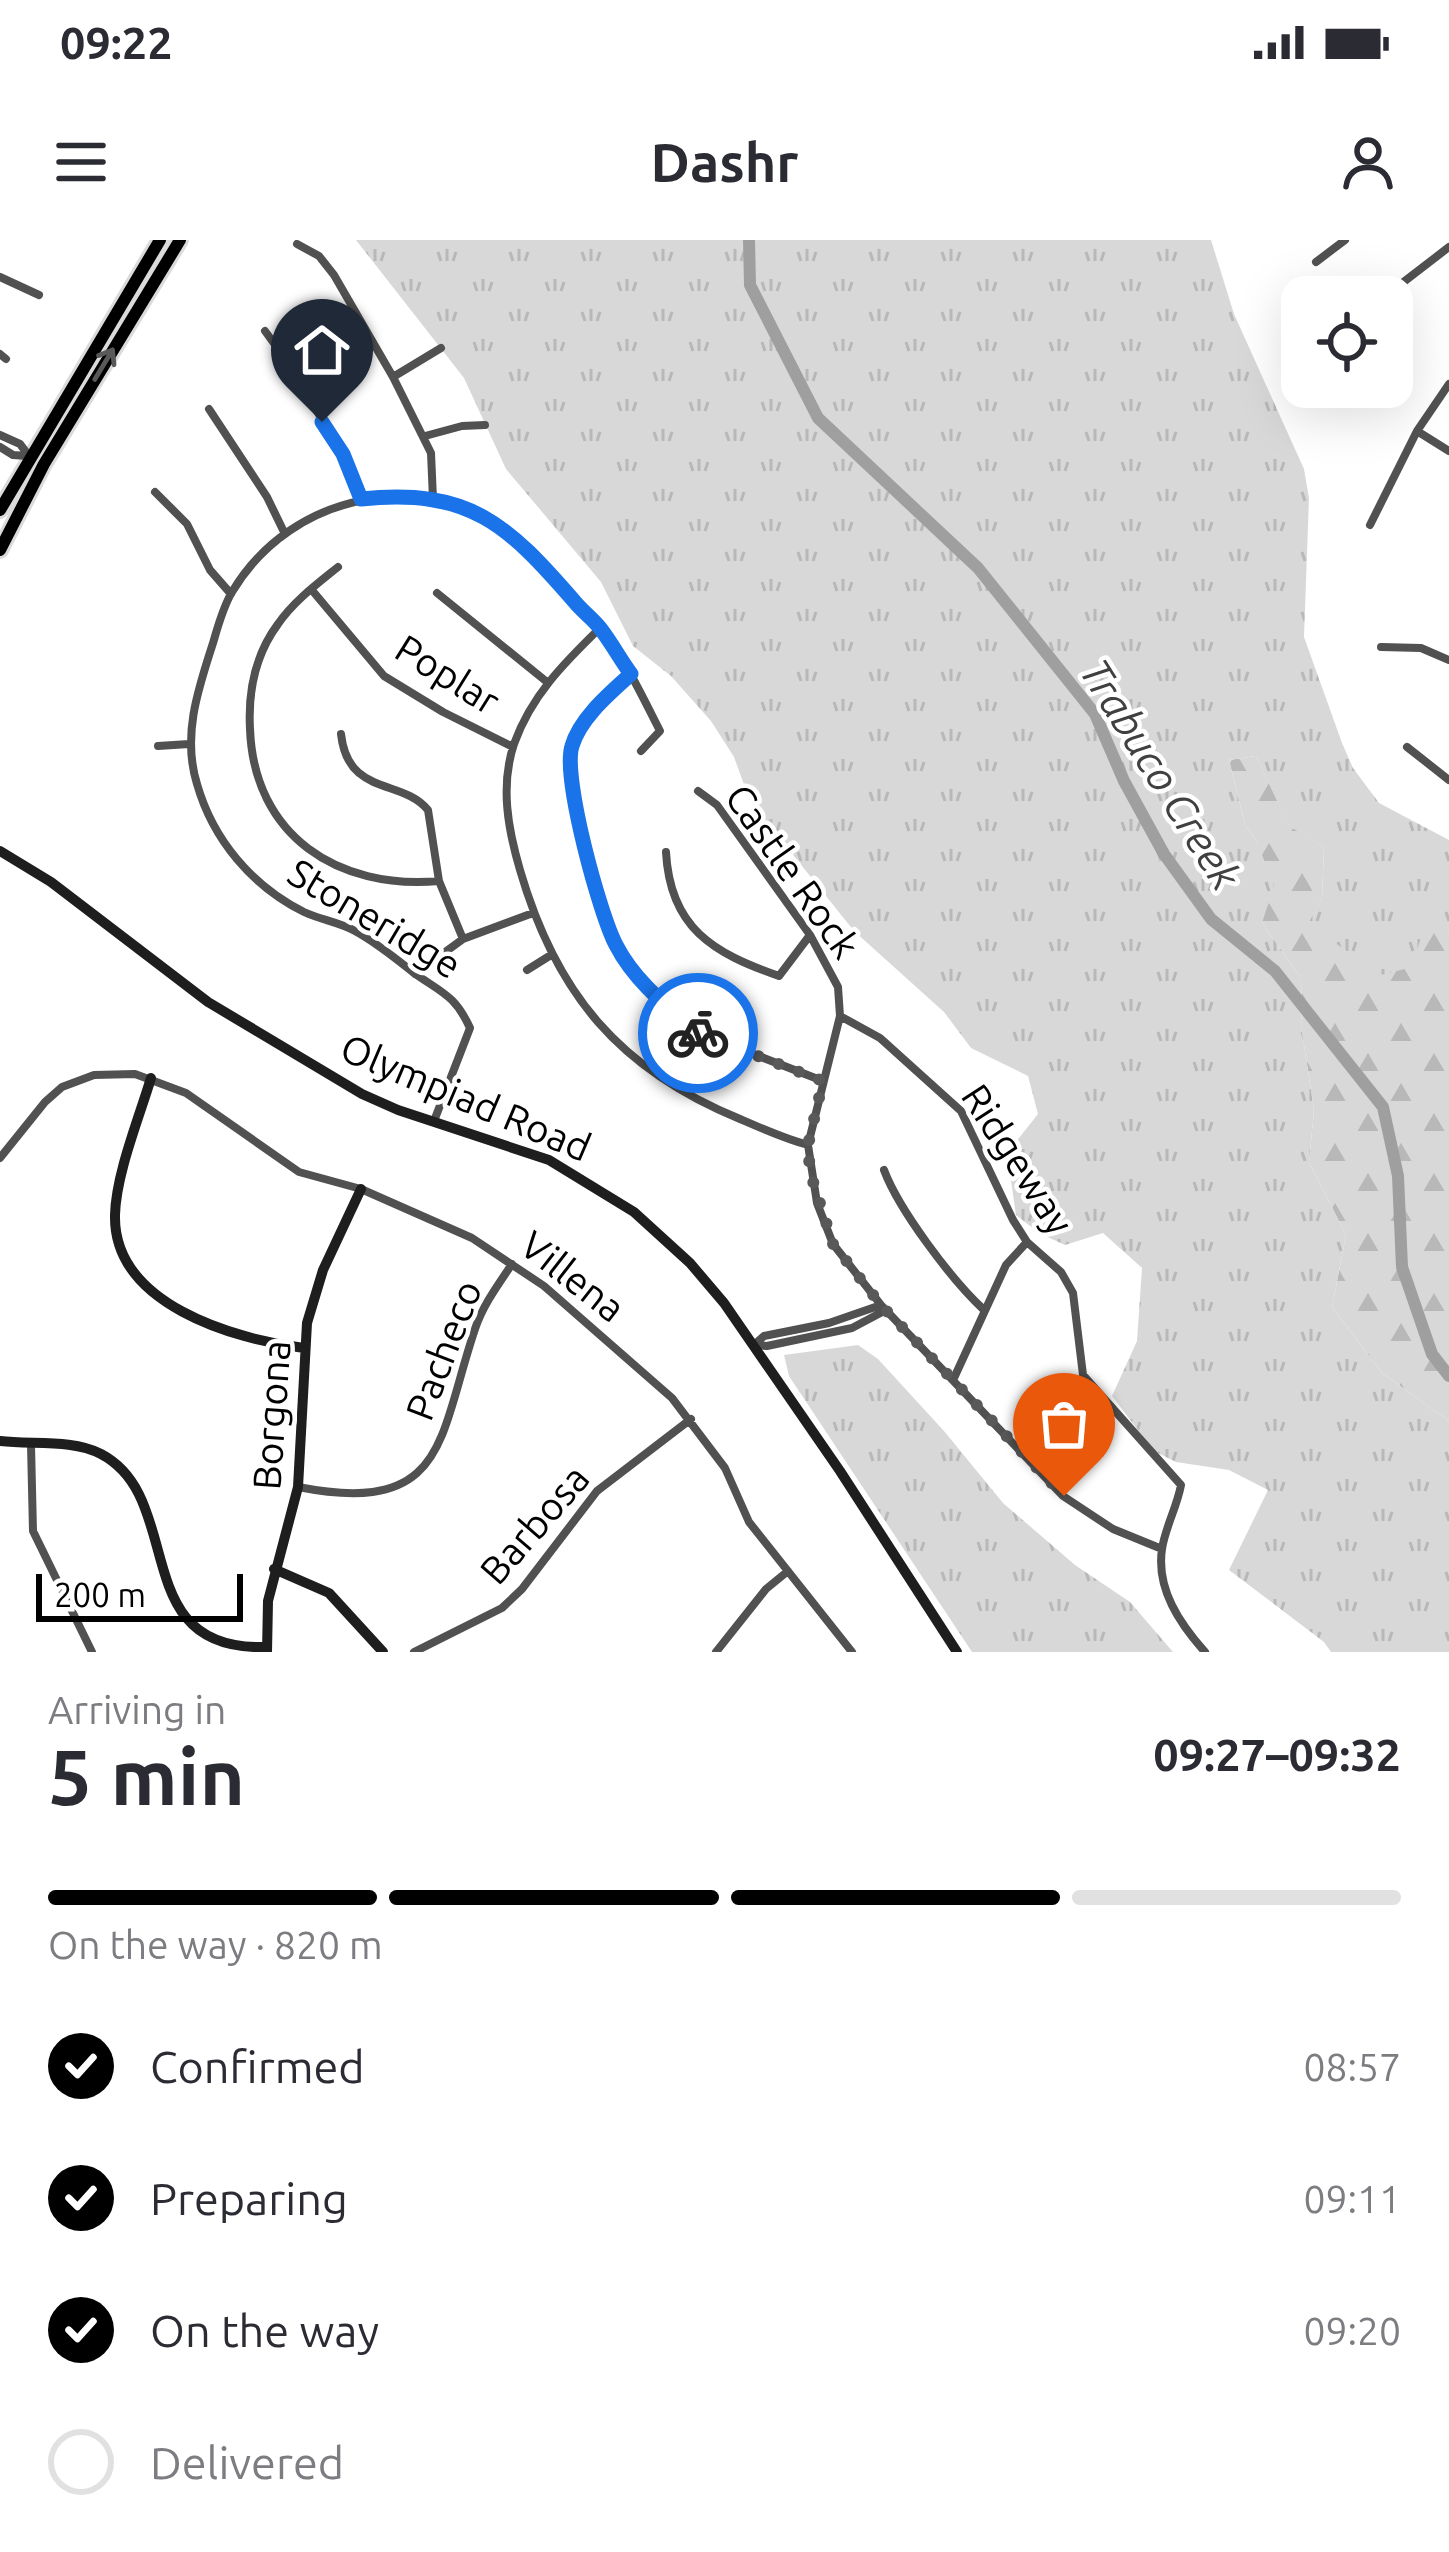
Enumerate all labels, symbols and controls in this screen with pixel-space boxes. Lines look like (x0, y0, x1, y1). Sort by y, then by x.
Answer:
text: 09:22 (60, 17, 173, 68)
icon: menu (48, 129, 114, 195)
icon: person (1335, 129, 1401, 195)
text: Dashr (651, 132, 798, 192)
map controls (1281, 276, 1413, 408)
button: locate (1281, 276, 1413, 408)
pin (271, 299, 373, 422)
icon: home (289, 317, 355, 383)
one-way arrow (93, 347, 117, 382)
street label: Poplar (388, 626, 508, 722)
water label: Trabuco Creek (1071, 650, 1251, 898)
street label: Castle Rock (718, 776, 868, 966)
street label: Stoneridge (281, 850, 469, 986)
courier (638, 973, 758, 1093)
icon: bike (665, 1000, 731, 1066)
street label: Olympiad Road (335, 1025, 597, 1169)
street label: Ridgeway (954, 1076, 1082, 1242)
street label: Villena (513, 1222, 633, 1330)
street label: Pacheco (397, 1274, 489, 1426)
street label: Borgona (244, 1339, 298, 1491)
pin (1013, 1373, 1115, 1496)
icon: bag (1031, 1391, 1097, 1457)
street label: Barbosa (471, 1456, 597, 1592)
scale bar (36, 1568, 243, 1621)
text: 200 m (54, 1576, 146, 1613)
text: Arriving in (48, 1688, 226, 1731)
text: 09:27–09:32 (1153, 1729, 1401, 1780)
text: 5 min (48, 1732, 245, 1820)
text: On the way · 820 m (48, 1923, 383, 1966)
icon: check (48, 2033, 114, 2099)
text: Confirmed (150, 2041, 365, 2092)
text: 08:57 (1303, 2045, 1401, 2088)
icon: check (48, 2165, 114, 2231)
text: Preparing (150, 2173, 348, 2224)
text: 09:11 (1303, 2177, 1401, 2220)
icon: check (48, 2297, 114, 2363)
text: On the way (150, 2305, 379, 2356)
text: 09:20 (1303, 2309, 1401, 2352)
text: Delivered (150, 2437, 344, 2488)

